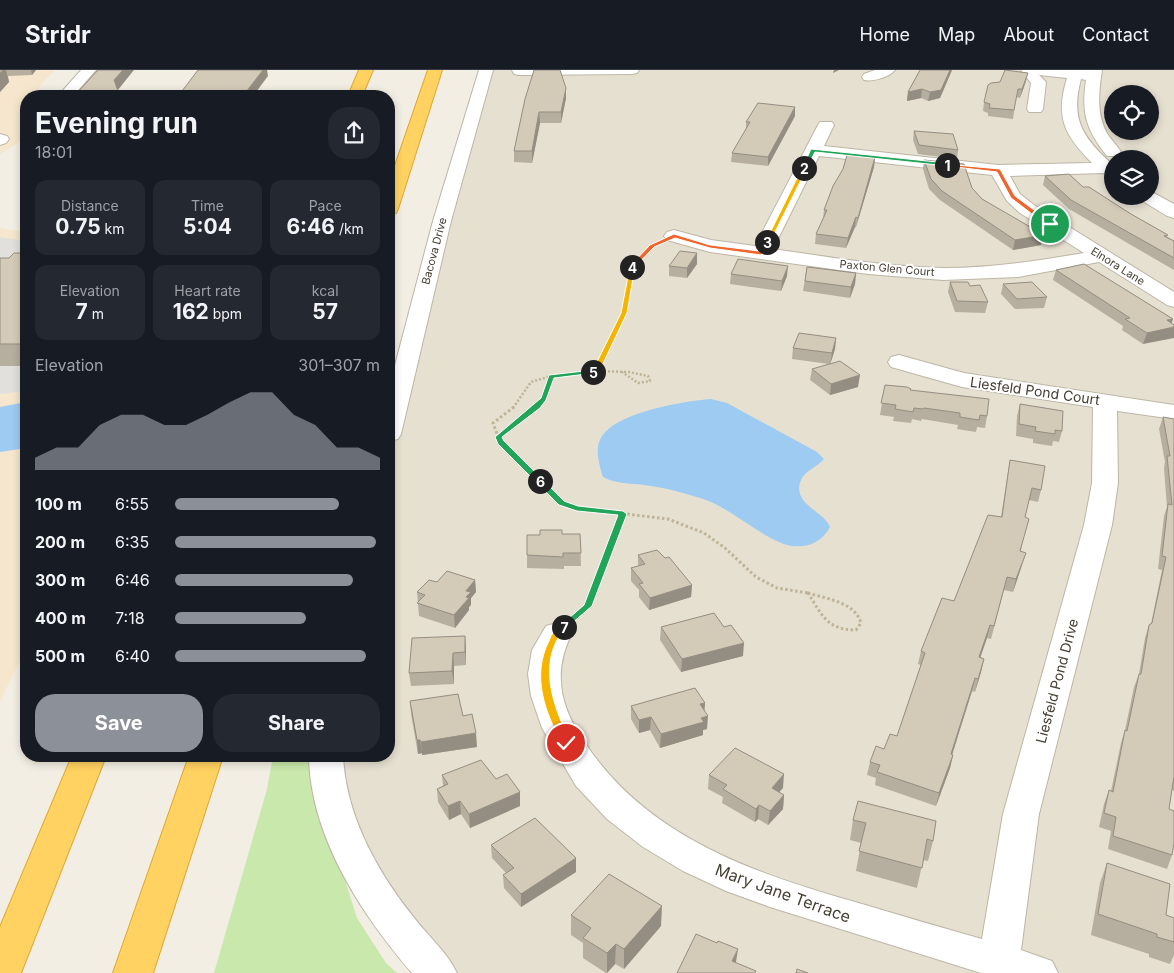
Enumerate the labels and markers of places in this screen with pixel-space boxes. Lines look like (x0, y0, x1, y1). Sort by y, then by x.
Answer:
pin: 1 (934, 152, 960, 178)
pin: 2 (792, 156, 816, 180)
pin (1029, 203, 1071, 245)
pin: 3 (754, 230, 780, 254)
pin: 4 (620, 254, 644, 280)
pin: 5 (580, 360, 606, 384)
pin: 6 (528, 468, 552, 494)
pin: 7 (552, 614, 576, 640)
pin (545, 722, 587, 764)

